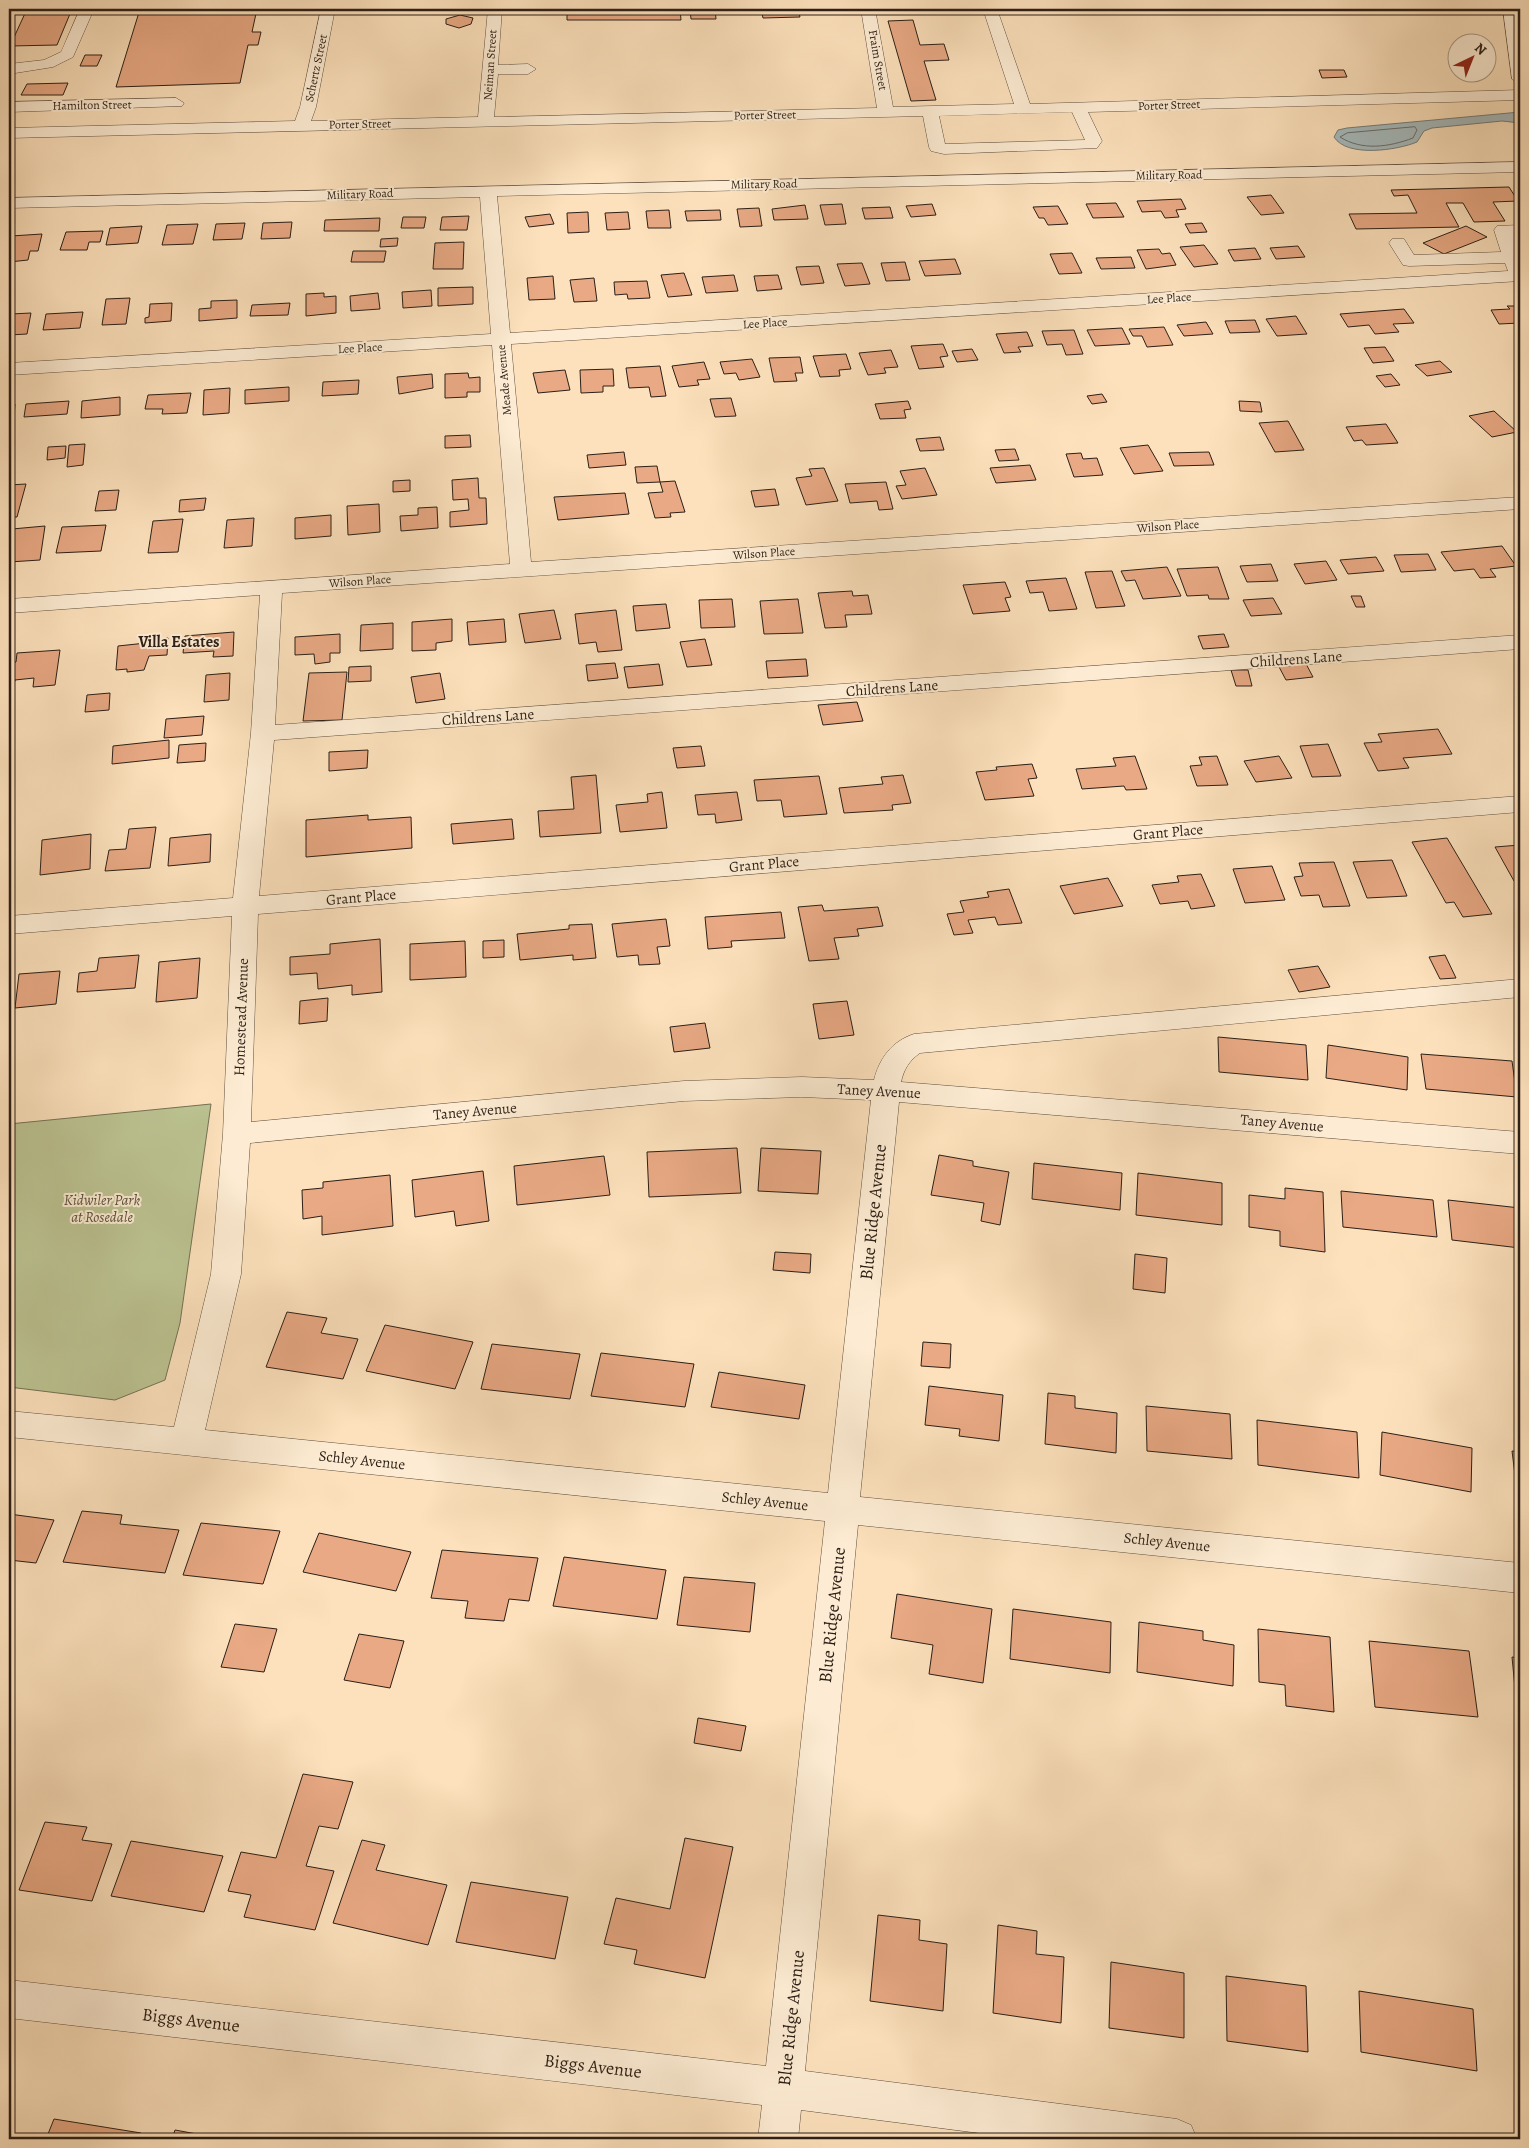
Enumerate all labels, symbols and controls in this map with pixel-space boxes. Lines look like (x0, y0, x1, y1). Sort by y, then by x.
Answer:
street label: Fraim Street (865, 28, 891, 92)
street label: Neiman Street (480, 29, 500, 101)
north arrow (1446, 32, 1496, 82)
street label: Schertz Street (301, 33, 331, 103)
text: N (1470, 38, 1491, 59)
street label: Hamilton Street (52, 96, 132, 114)
street label: Porter Street (1138, 96, 1201, 114)
street label: Porter Street (734, 106, 796, 124)
street label: Porter Street (329, 115, 391, 133)
street label: Military Road (1135, 166, 1203, 184)
street label: Military Road (730, 175, 798, 193)
street label: Military Road (326, 185, 394, 203)
street label: Lee Place (1146, 288, 1192, 308)
street label: Lee Place (742, 313, 788, 333)
street label: Lee Place (337, 339, 383, 357)
street label: Meade Avenue (493, 344, 515, 416)
street label: Wilson Place (1135, 516, 1200, 536)
street label: Wilson Place (731, 543, 796, 563)
street label: Wilson Place (327, 571, 392, 591)
district label: Villa Estates (137, 631, 220, 653)
street label: Childrens Lane (1249, 646, 1343, 672)
street label: Childrens Lane (845, 675, 939, 701)
street label: Childrens Lane (441, 704, 535, 730)
street label: Grant Place (1132, 819, 1204, 845)
street label: Grant Place (728, 851, 800, 877)
street label: Grant Place (325, 884, 397, 910)
street label: Homestead Avenue (229, 957, 253, 1076)
street label: Taney Avenue (837, 1079, 922, 1103)
street label: Taney Avenue (432, 1097, 518, 1125)
street label: Taney Avenue (1239, 1109, 1325, 1137)
street label: Blue Ridge Avenue (854, 1143, 892, 1281)
park label: Kidwiler Park at Rosedale (64, 1190, 141, 1227)
street label: Schley Avenue (318, 1446, 406, 1475)
street label: Schley Avenue (721, 1487, 809, 1516)
street label: Schley Avenue (1123, 1528, 1211, 1557)
street label: Blue Ridge Avenue (813, 1546, 851, 1684)
street label: Blue Ridge Avenue (772, 1949, 810, 2087)
street label: Biggs Avenue (141, 2002, 241, 2038)
street label: Biggs Avenue (543, 2048, 643, 2084)

